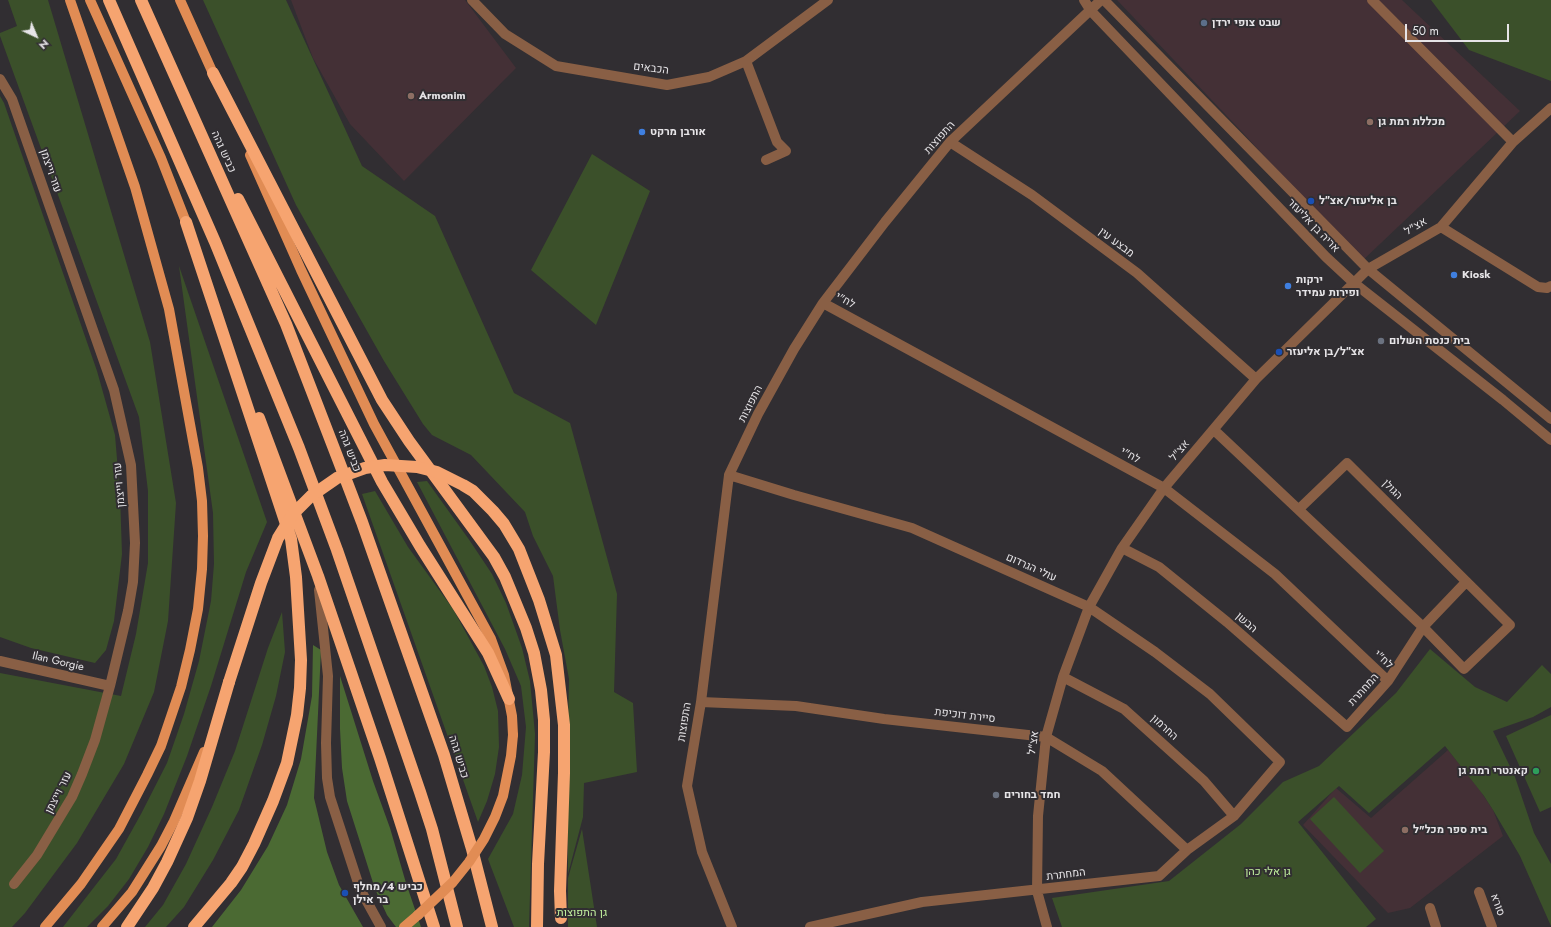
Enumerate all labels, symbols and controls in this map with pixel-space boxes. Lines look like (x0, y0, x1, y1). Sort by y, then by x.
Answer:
north arrow (16, 16, 56, 56)
place label: שבט צופי ירדן (1212, 16, 1281, 30)
scale bar (1407, 16, 1511, 42)
marker: שבט צופי ירדן (1199, 18, 1209, 28)
text: 50 m (1412, 22, 1439, 40)
text: N (36, 36, 53, 53)
street label: הכבאים (633, 60, 669, 78)
place label: Armonim (419, 89, 465, 103)
marker: Armonim (406, 91, 416, 101)
place label: מכללת רמת גן (1378, 115, 1445, 129)
marker: מכללת רמת גן (1365, 117, 1375, 127)
street label: התפוצות (922, 119, 958, 157)
place label: אורבן מרקט (650, 125, 706, 139)
marker: אורבן מרקט (637, 127, 647, 137)
street label: כביש גהה (208, 129, 238, 175)
street label: עזר וייצמן (36, 148, 64, 194)
place label: בן אליעזר/אצ״ל (1319, 194, 1397, 208)
street label: אריה בן אליעזר (1284, 196, 1342, 256)
marker: בן אליעזר/אצ״ל (1306, 196, 1316, 206)
street label: אצ"ל (1402, 215, 1430, 239)
street label: מבצע עין (1096, 225, 1136, 261)
place label: Kiosk (1462, 268, 1491, 282)
marker: Kiosk (1449, 270, 1459, 280)
place label: ירקות ופירות עמידר (1296, 273, 1359, 299)
marker: ירקות ופירות עמידר (1283, 281, 1293, 291)
street label: לח"י (833, 290, 857, 312)
place label: בית כנסת השלום (1389, 334, 1470, 348)
marker: בית כנסת השלום (1376, 336, 1386, 346)
place label: אצ״ל/בן אליעזר (1287, 345, 1365, 359)
marker: אצ״ל/בן אליעזר (1274, 347, 1284, 357)
street label: התפוצות (736, 383, 766, 425)
street label: כביש גהה (335, 428, 363, 474)
street label: אצ"ל (1167, 438, 1193, 464)
street label: לח"י (1118, 445, 1142, 467)
street label: עזר וייצמן (111, 462, 129, 508)
street label: הגולן (1379, 477, 1405, 503)
street label: עולי הגרדום (1004, 551, 1058, 585)
street label: הבשן (1233, 610, 1259, 636)
street label: לח"י (1371, 648, 1395, 672)
street label: Ilan Gorgie (31, 650, 85, 674)
street label: המחתרת (1346, 671, 1382, 709)
street label: התפוצות (675, 701, 695, 743)
street label: סיירת דוכיפת (934, 706, 996, 726)
street label: החרמון (1148, 712, 1180, 744)
street label: אצ"ל (1026, 730, 1042, 756)
street label: כביש גהה (445, 734, 471, 780)
place label: קאנטרי רמת גן (1458, 764, 1528, 778)
marker: קאנטרי רמת גן (1531, 766, 1541, 776)
street label: עזר וייצמן (43, 770, 75, 816)
place label: חמד בחורים (1004, 788, 1061, 802)
marker: חמד בחורים (991, 790, 1001, 800)
place label: בית ספר מכל"ל (1413, 823, 1487, 837)
marker: בית ספר מכל"ל (1400, 825, 1410, 835)
park label: גן אלי כהן (1245, 865, 1291, 879)
street label: המחתרת (1046, 866, 1086, 884)
place label: כביש 4/מחלף בר אילן (353, 880, 423, 906)
marker: כביש 4/מחלף בר אילן (340, 888, 350, 898)
street label: סורא (1487, 892, 1507, 918)
park label: גן התפוצות (557, 906, 607, 920)

